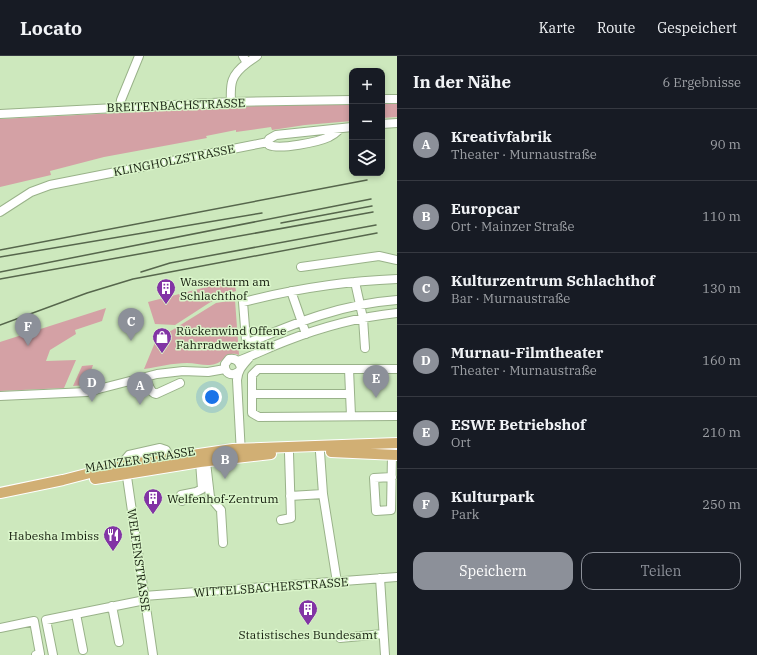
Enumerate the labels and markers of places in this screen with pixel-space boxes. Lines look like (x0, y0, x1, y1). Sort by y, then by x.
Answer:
place label: Wasserturm am Schlachthof (180, 274, 271, 303)
building icon: Wasserturm am Schlachthof (155, 277, 177, 305)
pin: C (118, 308, 144, 341)
pin: F (15, 313, 41, 346)
place label: Rückenwind Offene Fahrradwerkstatt (176, 323, 287, 352)
shop icon: Rückenwind Offene Fahrradwerkstatt (151, 326, 173, 354)
pin: E (363, 365, 389, 398)
pin: D (79, 369, 105, 402)
pin: A (127, 372, 153, 405)
pin: B (212, 446, 238, 479)
building icon: Welfenhof-Zentrum (142, 487, 164, 515)
place label: Welfenhof-Zentrum (167, 491, 279, 506)
restaurant icon: Habesha Imbiss (102, 524, 124, 552)
place label: Habesha Imbiss (9, 528, 99, 543)
building icon: Statistisches Bundesamt (297, 598, 319, 626)
place label: Statistisches Bundesamt (239, 627, 377, 642)

